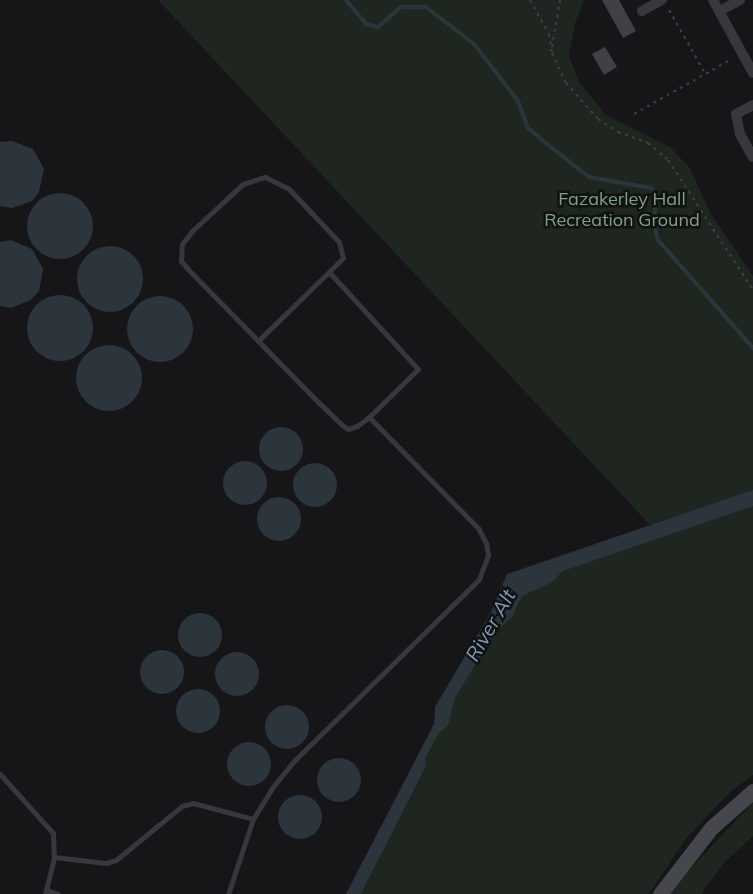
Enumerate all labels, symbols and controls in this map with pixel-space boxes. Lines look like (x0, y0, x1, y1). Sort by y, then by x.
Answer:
park label: Fazakerley Hall Recreation Ground (544, 189, 700, 232)
water label: River Alt (460, 585, 520, 665)

